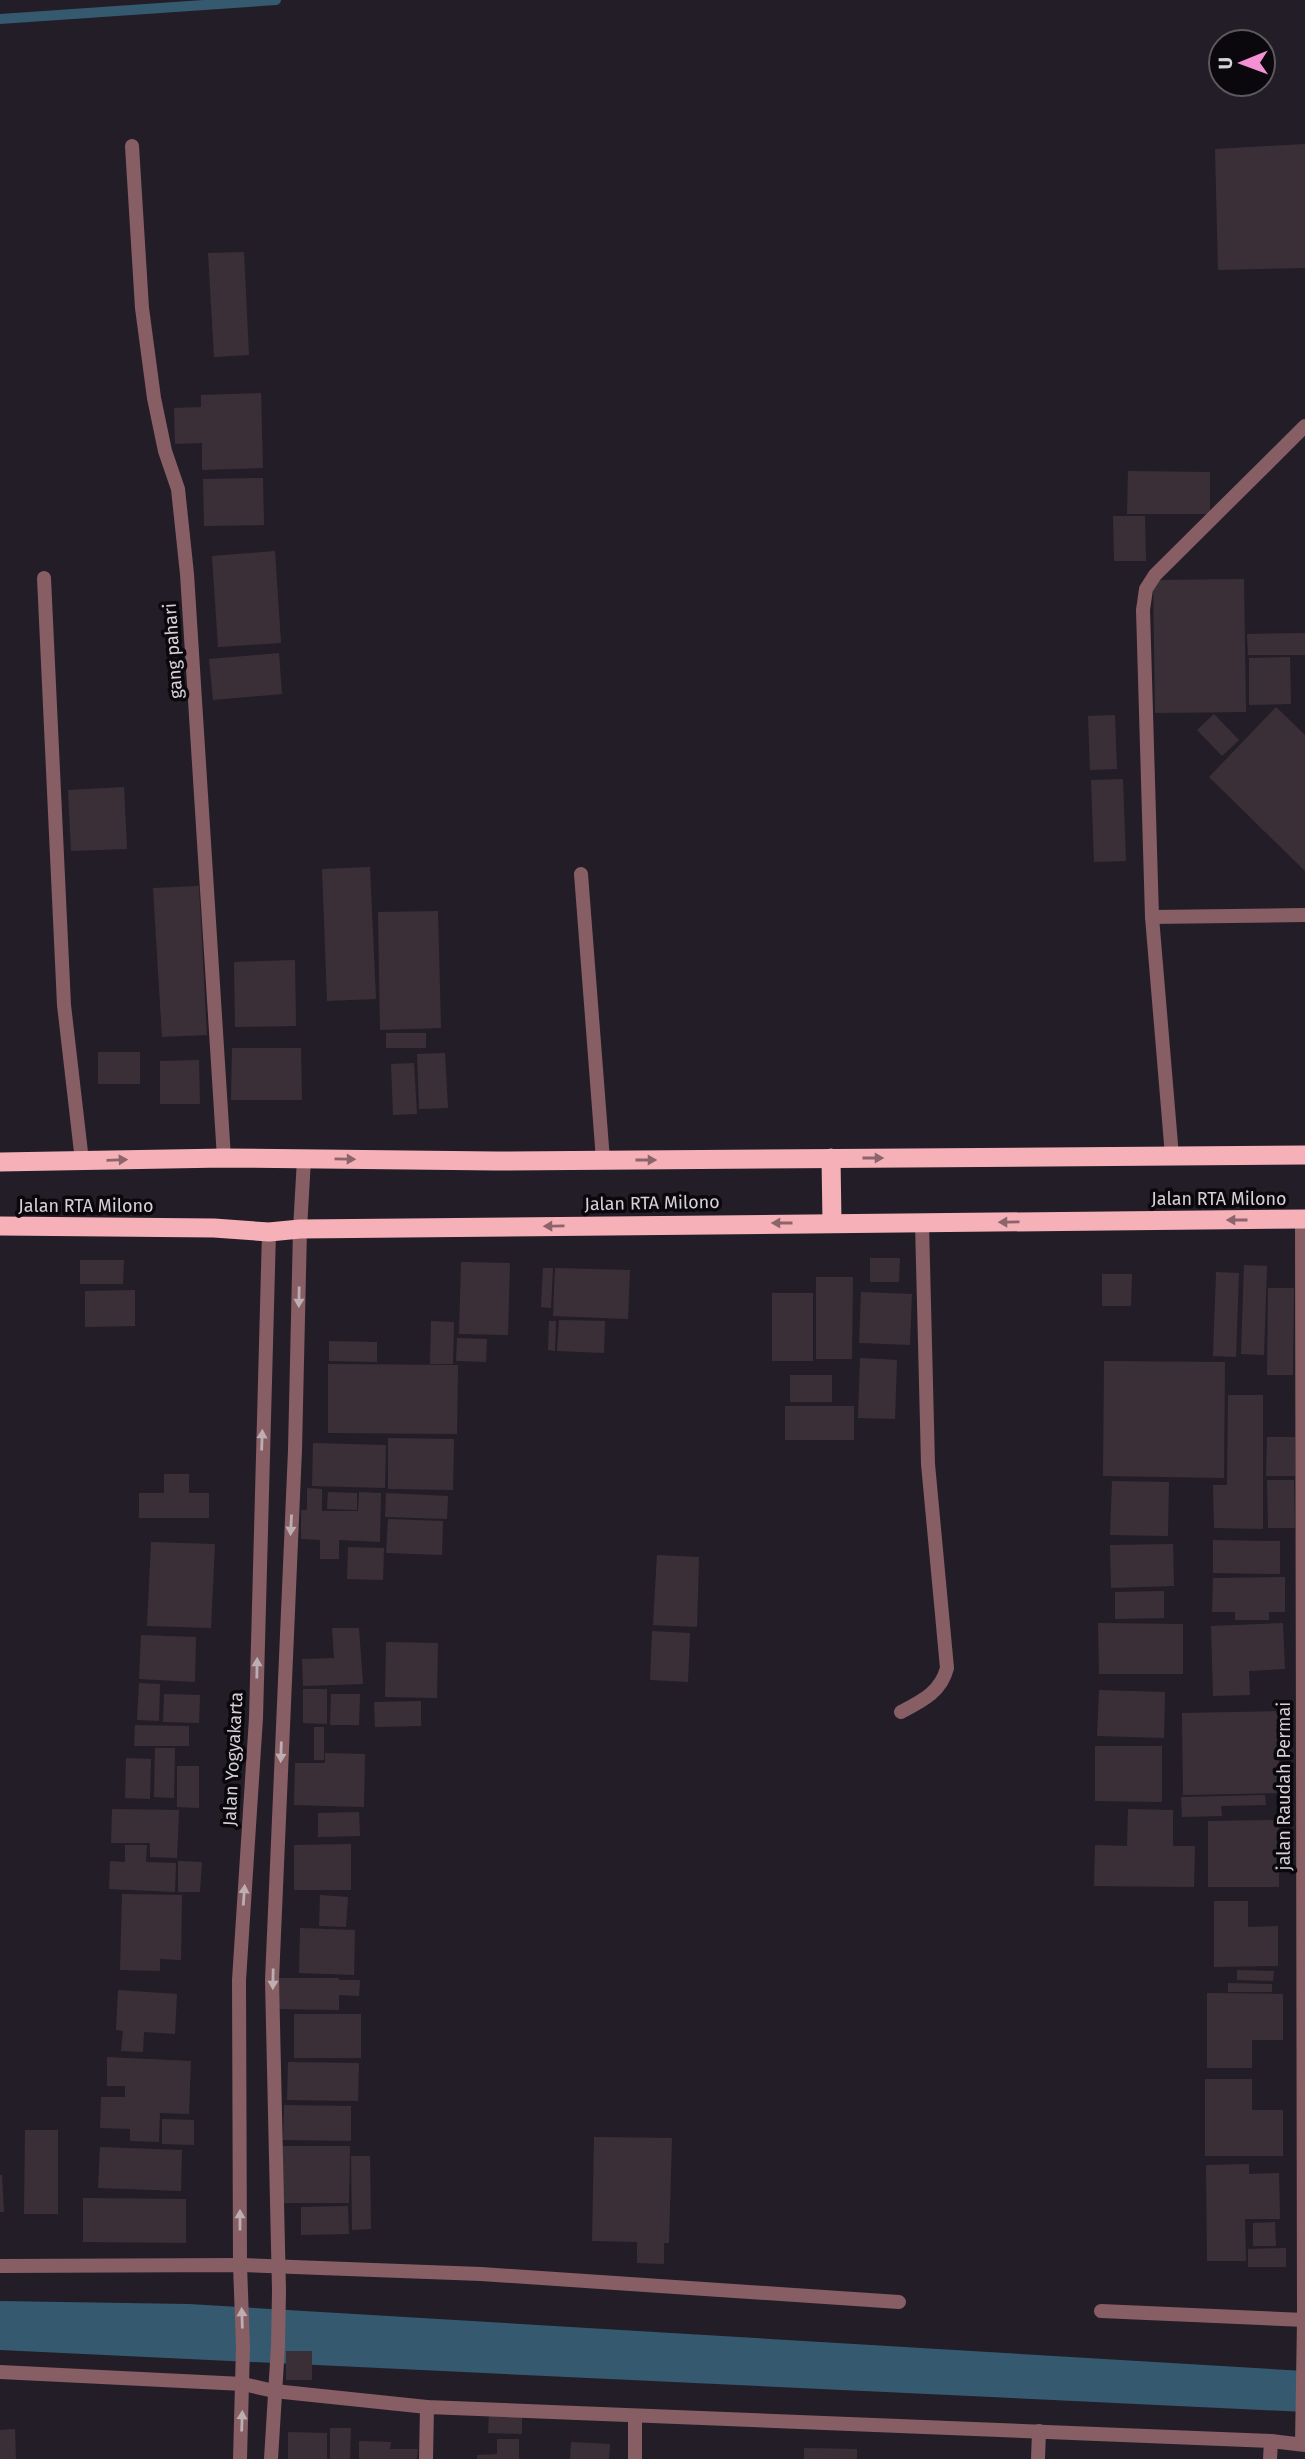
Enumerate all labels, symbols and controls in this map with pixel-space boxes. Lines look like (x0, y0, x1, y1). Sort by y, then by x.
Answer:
north arrow (1207, 28, 1277, 98)
text: U (1214, 57, 1237, 70)
street label: gang pahari (159, 602, 187, 700)
one-way arrow (862, 1152, 884, 1164)
one-way arrow (334, 1153, 356, 1165)
one-way arrow (635, 1154, 657, 1166)
one-way arrow (106, 1155, 128, 1166)
street label: Jalan RTA Milono (1151, 1188, 1287, 1210)
street label: Jalan RTA Milono (584, 1191, 720, 1215)
street label: Jalan RTA Milono (18, 1195, 154, 1217)
one-way arrow (1226, 1214, 1248, 1226)
one-way arrow (998, 1216, 1020, 1228)
one-way arrow (771, 1217, 793, 1229)
one-way arrow (543, 1220, 565, 1231)
one-way arrow (293, 1286, 304, 1308)
one-way arrow (257, 1429, 268, 1451)
one-way arrow (286, 1514, 297, 1536)
one-way arrow (251, 1657, 263, 1679)
street label: Jalan Yogyakarta (218, 1691, 248, 1827)
street label: jalan Raudah Permai (1273, 1702, 1295, 1871)
one-way arrow (275, 1741, 286, 1763)
one-way arrow (239, 1884, 250, 1906)
one-way arrow (267, 1968, 278, 1990)
one-way arrow (234, 2209, 246, 2231)
one-way arrow (237, 2306, 248, 2328)
one-way arrow (236, 2410, 247, 2432)

